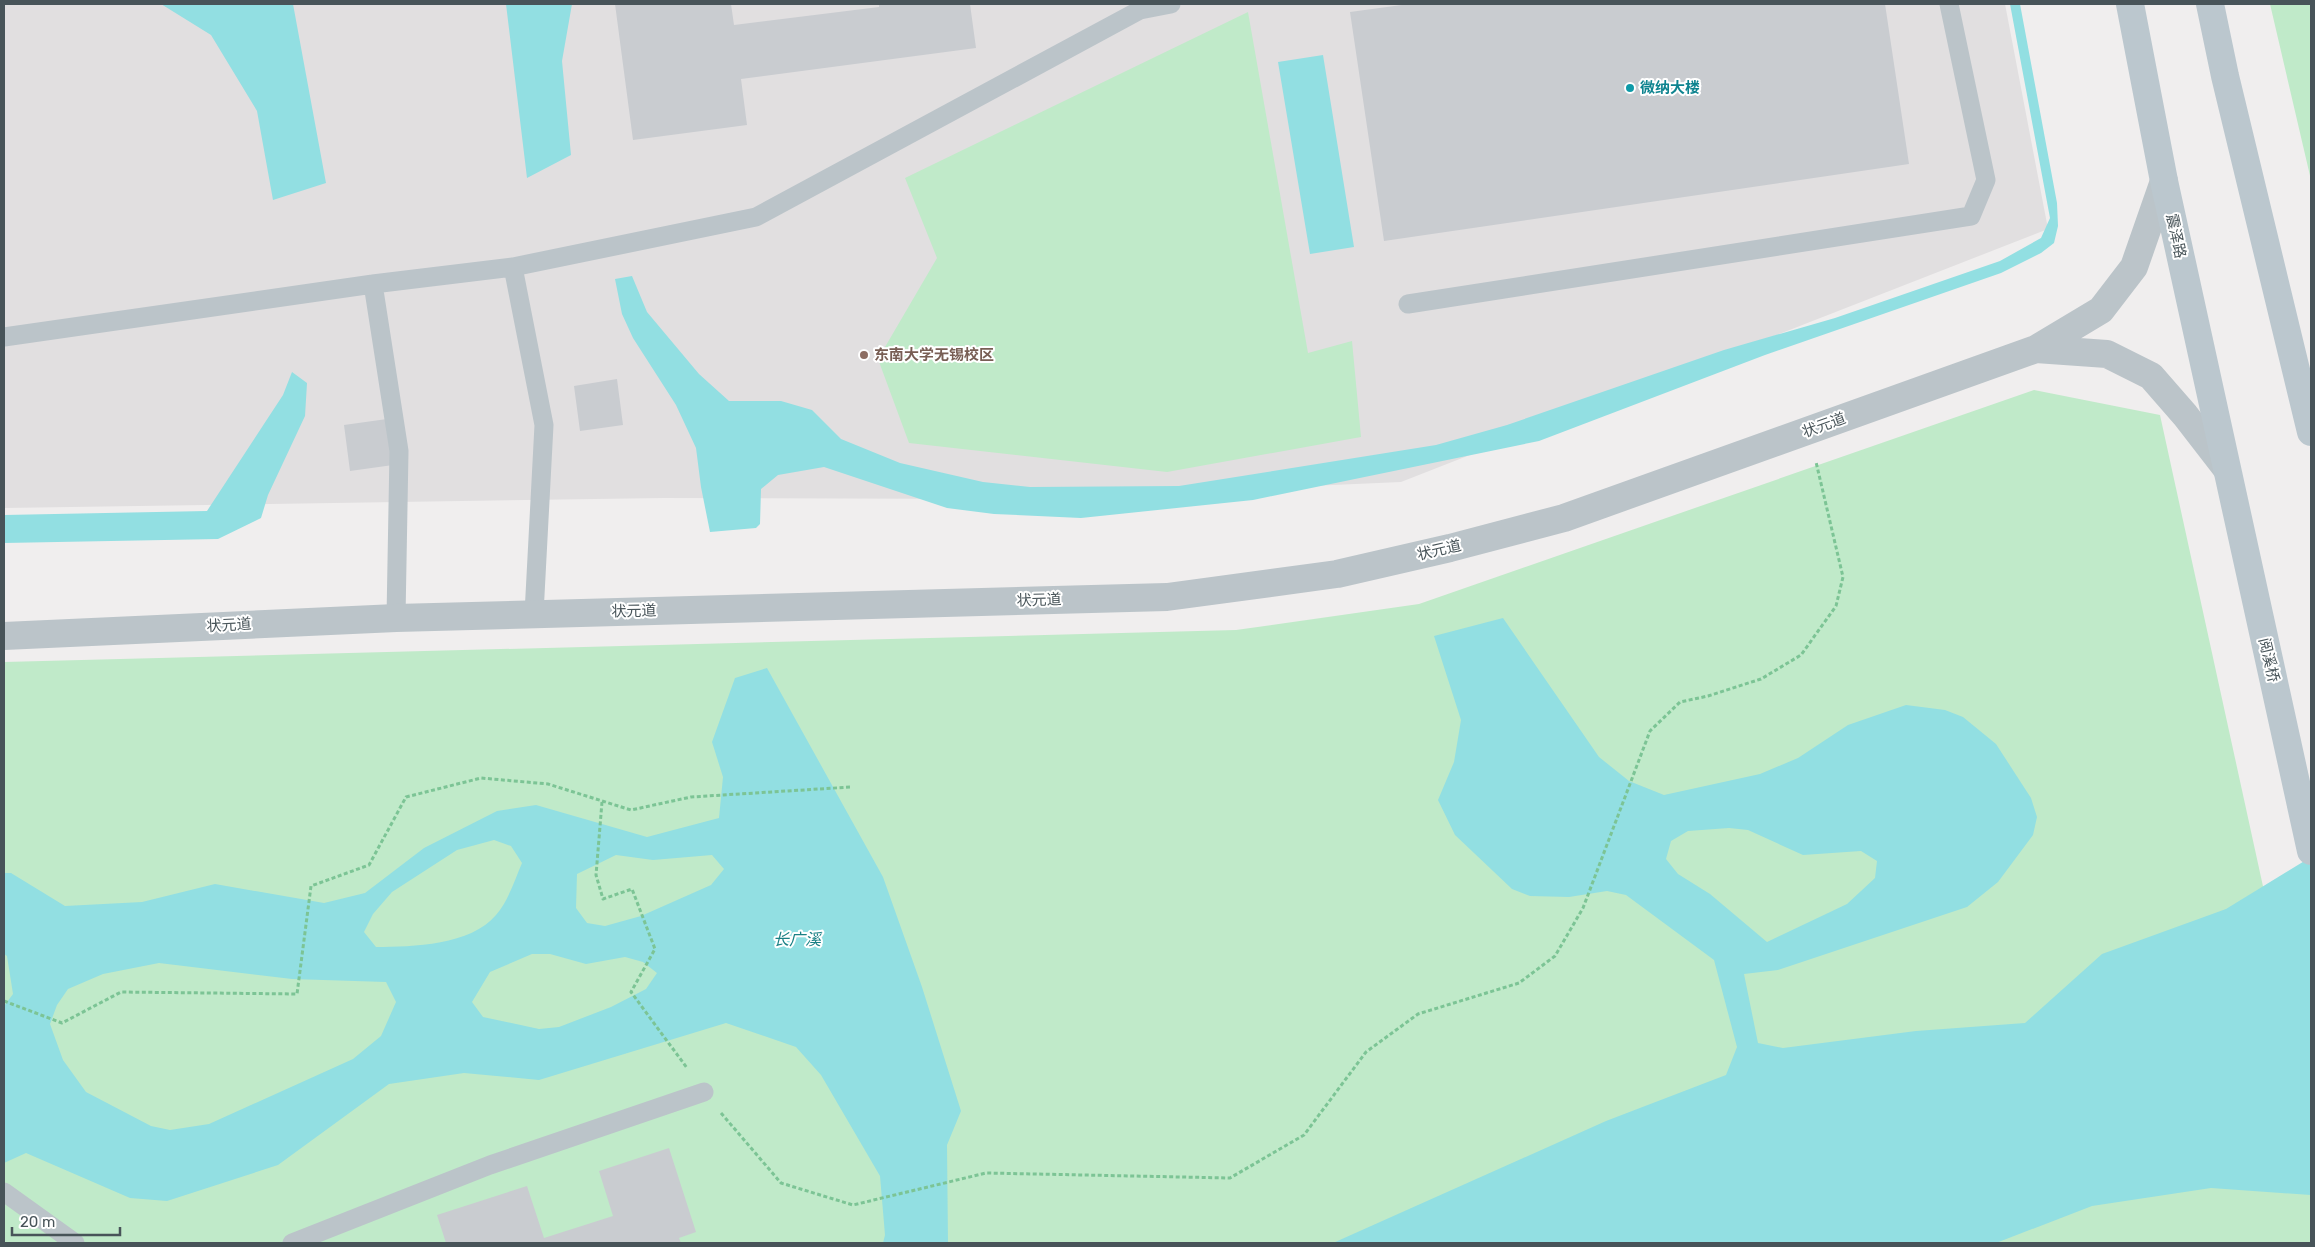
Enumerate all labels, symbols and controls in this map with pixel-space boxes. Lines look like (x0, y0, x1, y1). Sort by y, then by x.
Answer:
place label: 微纳大楼 (1640, 79, 1700, 97)
marker: 微纳大楼 (1624, 82, 1636, 94)
street label: 震泽路 (2163, 212, 2189, 260)
place label: 东南大学无锡校区 (874, 346, 994, 364)
marker: 东南大学无锡校区 (858, 349, 870, 361)
street label: 状元道 (1800, 409, 1848, 441)
street label: 状元道 (1415, 536, 1463, 564)
street label: 状元道 (1016, 590, 1062, 610)
street label: 状元道 (611, 602, 657, 620)
street label: 状元道 (206, 615, 252, 635)
street label: 阅溪桥 (2255, 636, 2283, 684)
water label: 长广溪 (773, 930, 823, 949)
scale bar (12, 1204, 120, 1236)
text: 20 m (20, 1213, 55, 1231)

